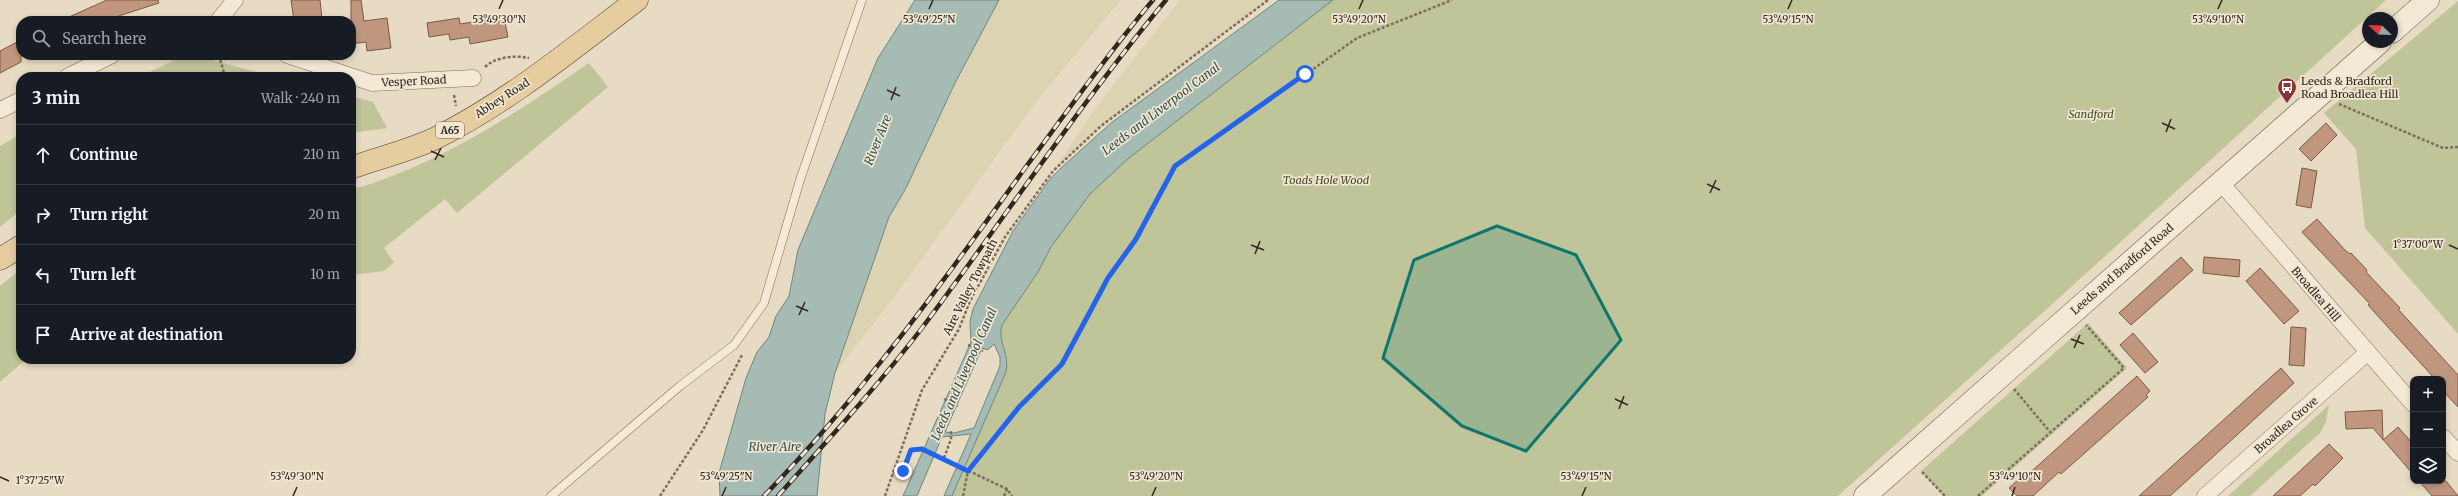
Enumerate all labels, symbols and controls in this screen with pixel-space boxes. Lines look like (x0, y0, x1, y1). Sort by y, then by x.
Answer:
north arrow (2362, 12, 2398, 48)
text: 53°49'30"N (472, 13, 526, 26)
text: 53°49'25"N (903, 13, 956, 26)
text: 53°49'20"N (1332, 13, 1386, 26)
text: 53°49'15"N (1762, 13, 1814, 26)
text: 53°49'10"N (2192, 13, 2244, 26)
search box (16, 16, 356, 60)
icon: search (30, 27, 52, 49)
text: Search here (62, 29, 146, 48)
water label: Leeds and Liverpool Canal (1099, 59, 1223, 158)
route start (1296, 65, 1314, 83)
street label: Vesper Road (380, 72, 447, 90)
place label: Leeds & Bradford Road Broadlea Hill (2301, 74, 2399, 101)
street label: Abbey Road (471, 75, 532, 121)
bus stop icon: Leeds & Bradford Road Broadlea Hill (2276, 76, 2298, 104)
text: 3 min (32, 87, 80, 109)
text: Walk · 240 m (261, 90, 340, 107)
park label: Sandford (2068, 107, 2114, 121)
water label: River Aire (861, 112, 894, 167)
road number: A65 (436, 122, 464, 138)
icon: ahead (32, 144, 54, 166)
text: Continue (70, 145, 138, 164)
text: 210 m (303, 146, 340, 163)
park label: Toads Hole Wood (1283, 173, 1370, 187)
icon: right (32, 204, 54, 226)
text: Turn right (70, 205, 148, 224)
text: 20 m (308, 206, 340, 223)
street label: Leeds and Bradford Road (2068, 220, 2177, 317)
street label: Aire Valley Towpath (939, 236, 1001, 338)
text: 1°37'00"W (2393, 238, 2444, 251)
icon: left (32, 264, 54, 286)
street label: Broadlea Hill (2288, 264, 2344, 325)
text: Turn left (70, 265, 136, 284)
text: 10 m (310, 266, 340, 283)
water label: Leeds and Liverpool Canal (927, 305, 1000, 442)
icon: arrive (32, 324, 54, 346)
text: Arrive at destination (70, 325, 223, 344)
map controls (2410, 376, 2446, 484)
button: + (2410, 376, 2446, 412)
street label: Broadlea Grove (2251, 393, 2321, 456)
button: − (2410, 412, 2446, 448)
water label: River Aire (749, 439, 802, 454)
button: layers (2410, 448, 2446, 484)
route end (894, 462, 912, 480)
text: 53°49'30"N (270, 470, 324, 483)
text: 53°49'25"N (700, 470, 753, 483)
text: 53°49'20"N (1129, 470, 1183, 483)
text: 53°49'15"N (1560, 470, 1612, 483)
text: 53°49'10"N (1989, 470, 2041, 483)
text: 1°37'25"W (16, 474, 65, 487)

